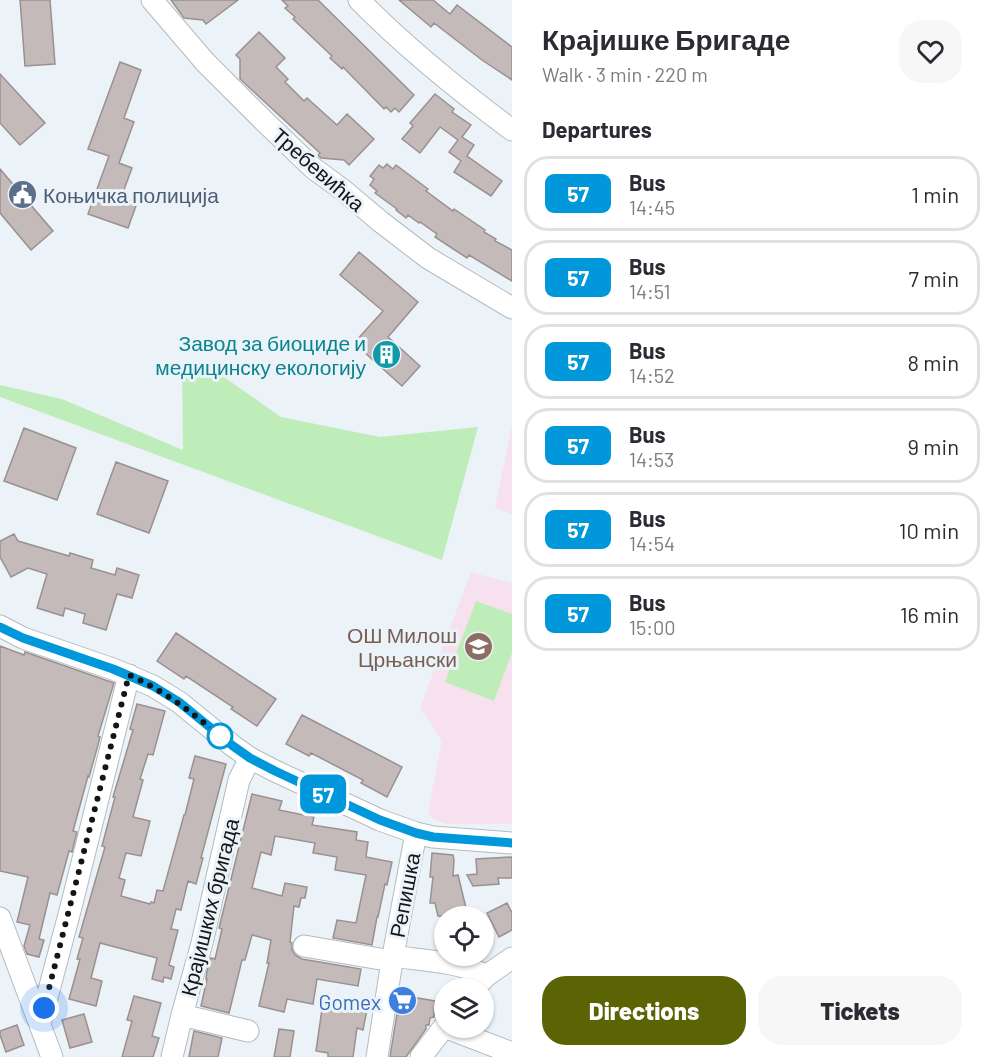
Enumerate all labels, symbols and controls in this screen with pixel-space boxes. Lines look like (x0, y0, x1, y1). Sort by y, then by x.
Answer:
button: heart (899, 20, 962, 83)
text: Крајишке Бригаде (542, 22, 790, 56)
text: Walk · 3 min · 220 m (542, 62, 708, 86)
text: Departures (542, 116, 652, 142)
street label: Требевићка (268, 122, 371, 216)
text: Bus (629, 169, 666, 195)
public building icon: Коњичка полиција (6, 178, 38, 210)
text: 57 (567, 181, 589, 206)
text: 1 min (911, 181, 959, 207)
place label: Коњичка полиција (43, 182, 219, 207)
text: 14:45 (629, 195, 675, 219)
text: Bus (629, 253, 666, 279)
text: 57 (567, 265, 589, 290)
text: 7 min (909, 265, 959, 291)
text: 14:51 (629, 279, 671, 303)
place label: Завод за биоциде и медицинску екологију (155, 330, 366, 379)
text: Bus (629, 337, 666, 363)
building icon: Завод за биоциде и медицинску екологију (371, 338, 403, 370)
text: 57 (567, 349, 589, 374)
text: 8 min (907, 349, 959, 375)
text: 14:52 (629, 363, 675, 387)
text: Bus (629, 421, 666, 447)
text: 57 (567, 433, 589, 458)
text: 9 min (907, 433, 959, 459)
text: 14:53 (629, 447, 674, 471)
text: Bus (629, 505, 666, 531)
text: 57 (567, 517, 589, 542)
text: 10 min (899, 517, 959, 543)
text: 14:54 (629, 531, 675, 555)
text: Bus (629, 589, 666, 615)
text: 57 (567, 601, 589, 626)
text: 16 min (900, 601, 959, 627)
text: 15:00 (629, 615, 676, 639)
place label: ОШ Милош Црњански (347, 622, 457, 671)
school or university icon: ОШ Милош Црњански (462, 630, 494, 662)
unlabelled marker (207, 723, 233, 749)
line badge: 57 (296, 774, 350, 814)
text: 57 (312, 782, 334, 807)
street label: Крајишких бригада (175, 815, 243, 999)
street label: Репишка (384, 850, 425, 940)
map controls (434, 906, 494, 1038)
button: locate (434, 906, 494, 966)
button: Directions (542, 976, 746, 1045)
button: Tickets (758, 976, 962, 1045)
button: layers (434, 978, 494, 1038)
supermarket icon: Gomex (386, 985, 418, 1017)
place label: Gomex (319, 989, 381, 1014)
your location (29, 993, 59, 1023)

